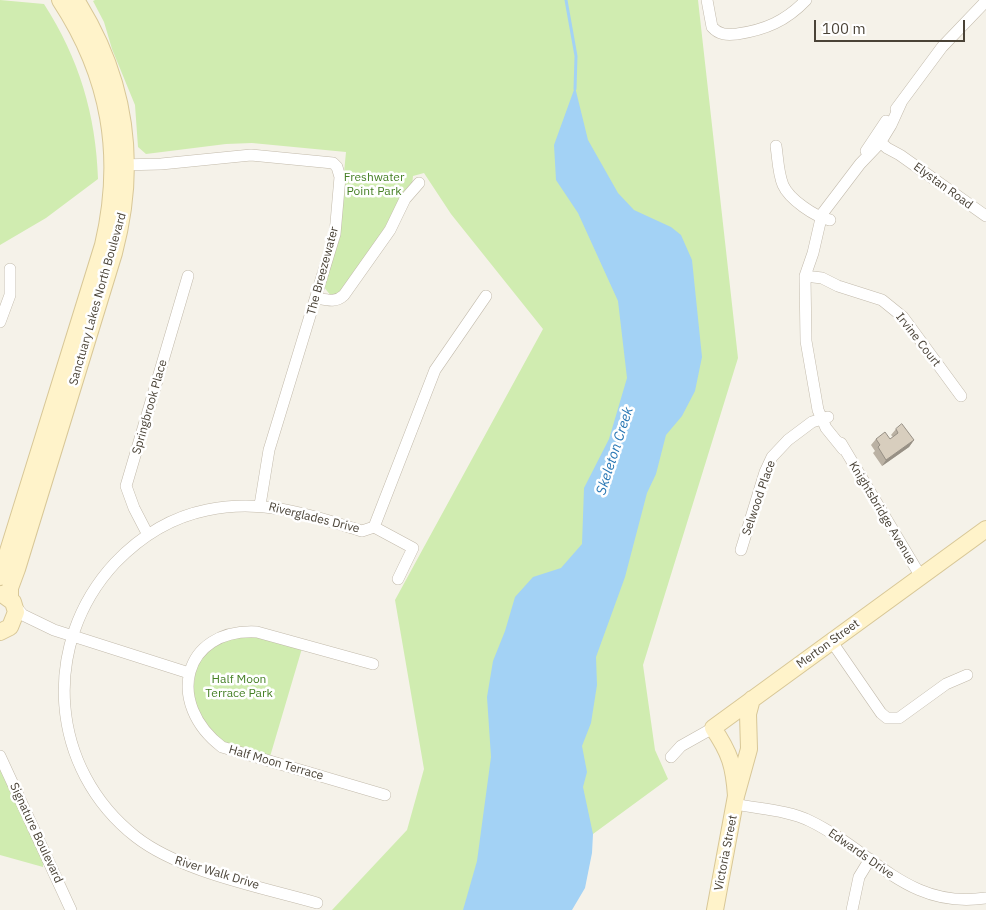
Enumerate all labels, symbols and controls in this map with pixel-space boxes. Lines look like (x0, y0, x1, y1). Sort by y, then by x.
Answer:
scale bar (816, 10, 967, 42)
text: 100 m (822, 19, 866, 38)
street label: Elystan Road (911, 160, 975, 212)
park label: Freshwater Point Park (344, 171, 404, 199)
street label: Sanctuary Lakes North Boulevard (66, 211, 130, 387)
street label: The Breezewater (304, 225, 342, 317)
street label: Irvine Court (893, 310, 943, 370)
street label: Springbrook Place (130, 358, 170, 456)
water label: Skeleton Creek (593, 405, 637, 497)
street label: Selwood Place (739, 458, 779, 538)
street label: Knightsbridge Avenue (846, 459, 918, 567)
street label: Riverglades Drive (267, 500, 361, 536)
street label: Merton Street (794, 616, 862, 672)
park label: Half Moon Terrace Park (205, 673, 273, 701)
street label: Half Moon Terrace (227, 743, 325, 783)
street label: Signature Boulevard (6, 781, 66, 885)
street label: Victoria Street (712, 814, 740, 892)
street label: Edwards Drive (825, 826, 897, 882)
street label: River Walk Drive (173, 853, 261, 893)

